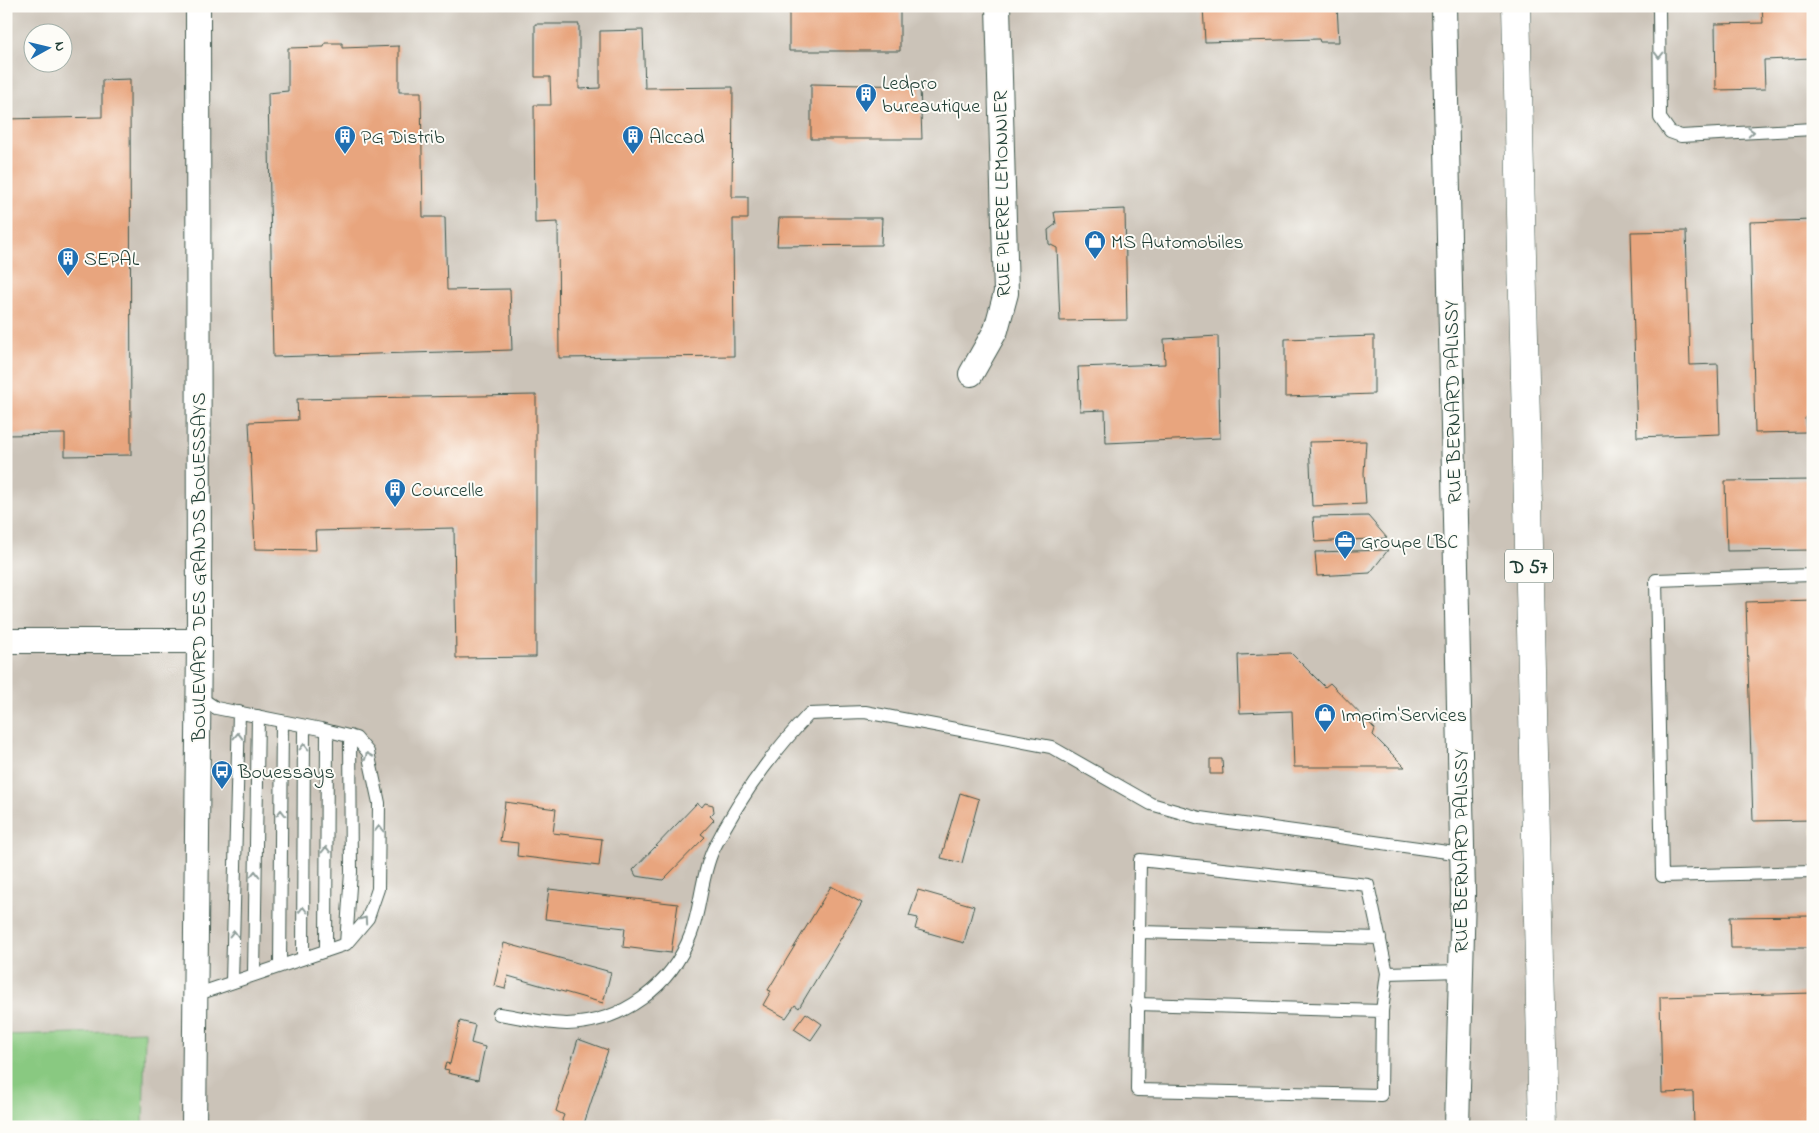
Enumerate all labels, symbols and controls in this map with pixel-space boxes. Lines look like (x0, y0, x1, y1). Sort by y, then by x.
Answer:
north arrow (22, 22, 72, 72)
text: N (48, 40, 70, 53)
one-way arrow (1654, 52, 1664, 59)
place label: Ledpro bureautique (882, 70, 980, 122)
building icon: Ledpro bureautique (854, 82, 878, 113)
street label: RUE PIERRE LEMONNIER (987, 89, 1020, 298)
building icon: PG Distrib (333, 124, 357, 155)
place label: PG Distrib (361, 124, 445, 153)
building icon: Alccad (621, 124, 645, 155)
place label: Alccad (649, 124, 704, 153)
one-way arrow (1748, 127, 1756, 138)
shop icon: MS Automobiles (1083, 229, 1107, 260)
place label: MS Automobiles (1111, 229, 1244, 258)
building icon: SEPAL (56, 246, 80, 277)
place label: SEPAL (84, 246, 140, 275)
street label: RUE BERNARD PALISSY (1438, 300, 1471, 504)
street label: BOULEVARD DES GRANDS BOUESSAYS (186, 392, 215, 743)
building icon: Courcelle (383, 477, 407, 508)
place label: Courcelle (411, 477, 484, 506)
office icon: Groupe LBC (1333, 529, 1357, 560)
place label: Groupe LBC (1361, 529, 1458, 558)
road number: D 57 (1505, 550, 1553, 582)
shop icon: Imprim'Services (1313, 702, 1337, 733)
place label: Imprim'Services (1341, 702, 1467, 731)
one-way arrow (233, 732, 243, 740)
one-way arrow (299, 743, 309, 750)
street label: RUE BERNARD PALISSY (1448, 749, 1477, 953)
one-way arrow (364, 752, 374, 761)
bus stop icon: Bouessays (210, 759, 234, 790)
place label: Bouessays (237, 759, 335, 788)
one-way arrow (276, 808, 286, 816)
one-way arrow (374, 825, 384, 832)
one-way arrow (321, 846, 331, 854)
one-way arrow (250, 870, 261, 878)
one-way arrow (298, 905, 309, 913)
one-way arrow (358, 916, 367, 926)
one-way arrow (228, 929, 239, 937)

